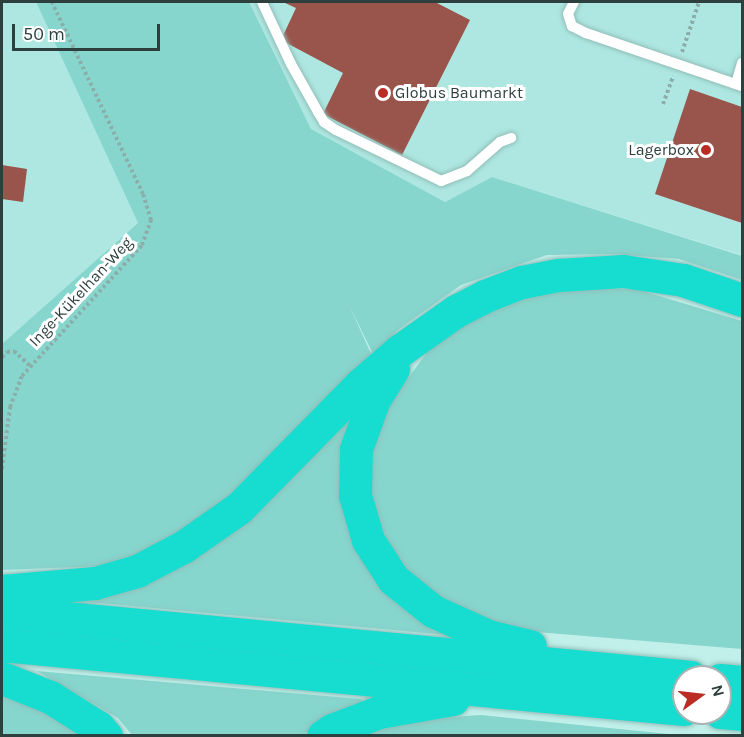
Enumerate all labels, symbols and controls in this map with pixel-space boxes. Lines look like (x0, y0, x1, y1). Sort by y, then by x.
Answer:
scale bar (15, 12, 164, 50)
text: 50 m (23, 23, 65, 45)
place label: Globus Baumarkt (395, 83, 523, 103)
marker: Globus Baumarkt (376, 86, 390, 100)
place label: Lagerbox (628, 140, 694, 160)
marker: Lagerbox (699, 143, 713, 157)
street label: Inge-Kükelhan-Weg (25, 233, 137, 351)
north arrow (672, 665, 732, 725)
text: N (707, 683, 729, 699)

